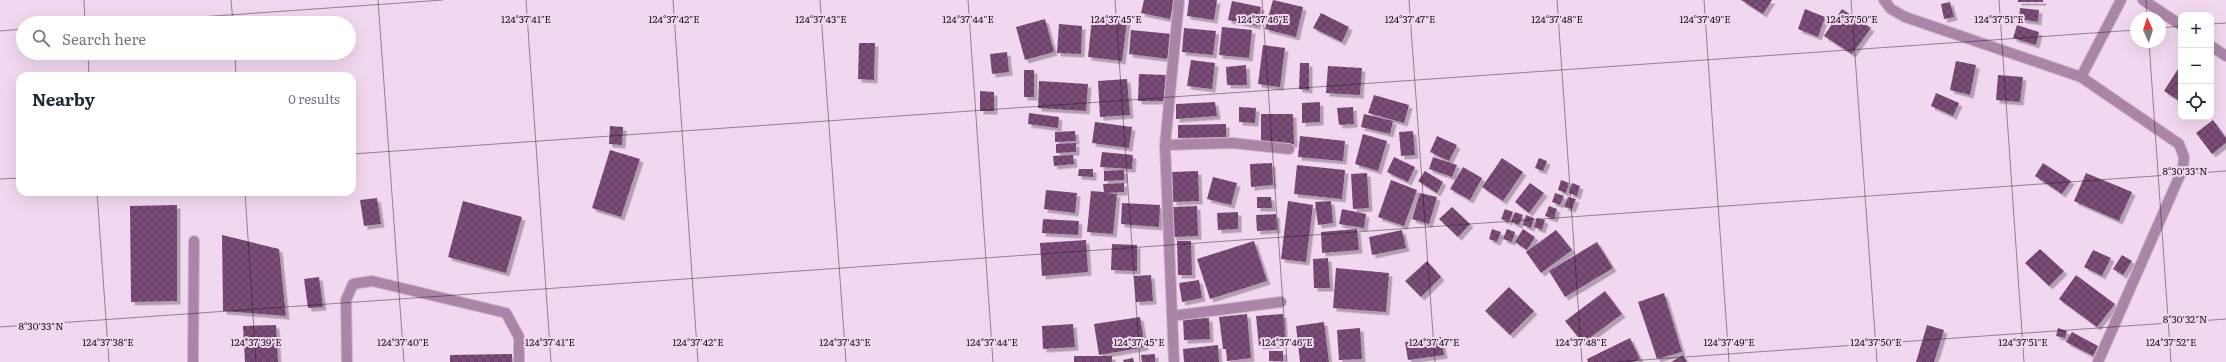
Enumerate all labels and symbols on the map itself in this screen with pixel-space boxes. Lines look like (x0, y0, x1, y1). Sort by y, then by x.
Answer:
text: 124°37'41"E (501, 11, 551, 26)
text: 124°37'42"E (648, 11, 700, 26)
text: 124°37'43"E (795, 11, 847, 26)
text: 124°37'44"E (942, 11, 994, 26)
text: 124°37'45"E (1090, 11, 1142, 26)
text: 124°37'46"E (1237, 11, 1289, 26)
text: 124°37'47"E (1385, 11, 1435, 26)
text: 124°37'48"E (1531, 11, 1583, 26)
text: 124°37'49"E (1679, 11, 1731, 26)
text: 124°37'50"E (1826, 11, 1878, 26)
text: 124°37'51"E (1974, 11, 2024, 26)
north arrow (2130, 12, 2166, 48)
text: 8°30'33"N (2162, 163, 2208, 178)
text: 8°30'32"N (2163, 311, 2207, 326)
text: 8°30'33"N (18, 318, 64, 333)
text: 124°37'38"E (82, 334, 134, 349)
text: 124°37'39"E (230, 334, 282, 349)
text: 124°37'40"E (377, 334, 429, 349)
text: 124°37'41"E (525, 334, 575, 349)
text: 124°37'42"E (672, 334, 724, 349)
text: 124°37'43"E (819, 334, 871, 349)
text: 124°37'44"E (966, 334, 1018, 349)
text: 124°37'45"E (1113, 334, 1165, 349)
text: 124°37'46"E (1261, 334, 1313, 349)
text: 124°37'47"E (1409, 334, 1459, 349)
text: 124°37'48"E (1555, 334, 1607, 349)
text: 124°37'49"E (1703, 334, 1755, 349)
text: 124°37'50"E (1850, 334, 1902, 349)
text: 124°37'51"E (1998, 334, 2048, 349)
text: 124°37'52"E (2146, 334, 2196, 349)

